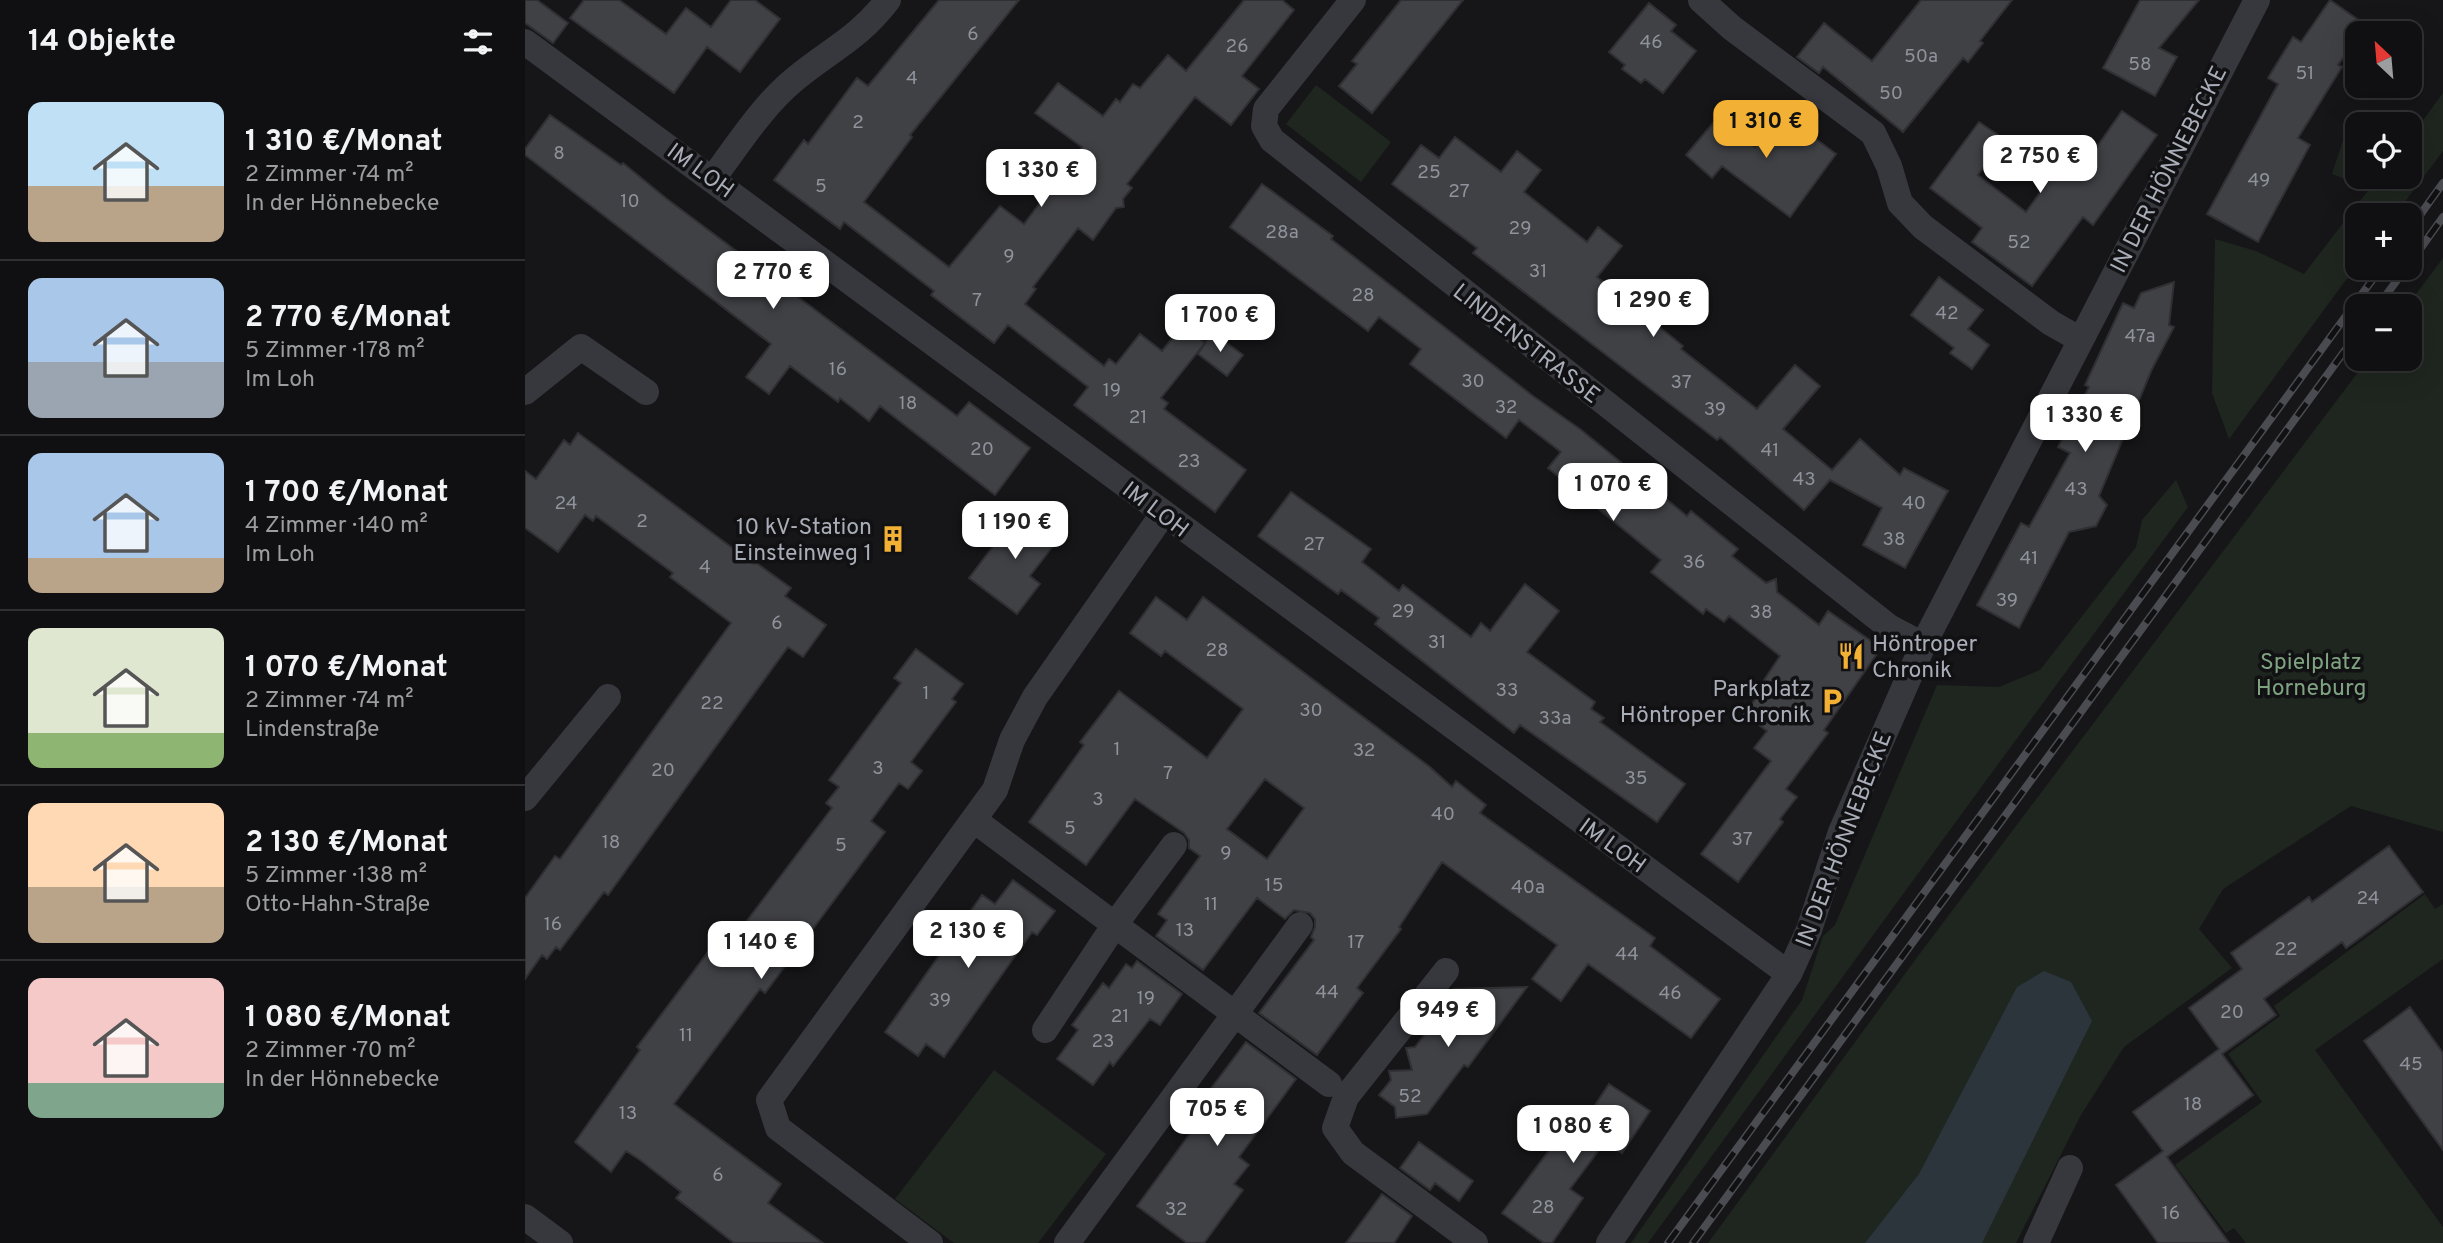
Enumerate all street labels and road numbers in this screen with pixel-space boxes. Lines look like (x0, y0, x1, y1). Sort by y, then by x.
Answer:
street label: IN DER HÖNNEBECKE (2105, 61, 2235, 279)
street label: IM LOH (660, 138, 739, 206)
street label: LINDENSTRASSE (1446, 278, 1605, 411)
street label: IM LOH (1115, 477, 1194, 545)
street label: IN DER HÖNNEBECKE (1790, 728, 1900, 952)
street label: IM LOH (1572, 813, 1651, 881)

